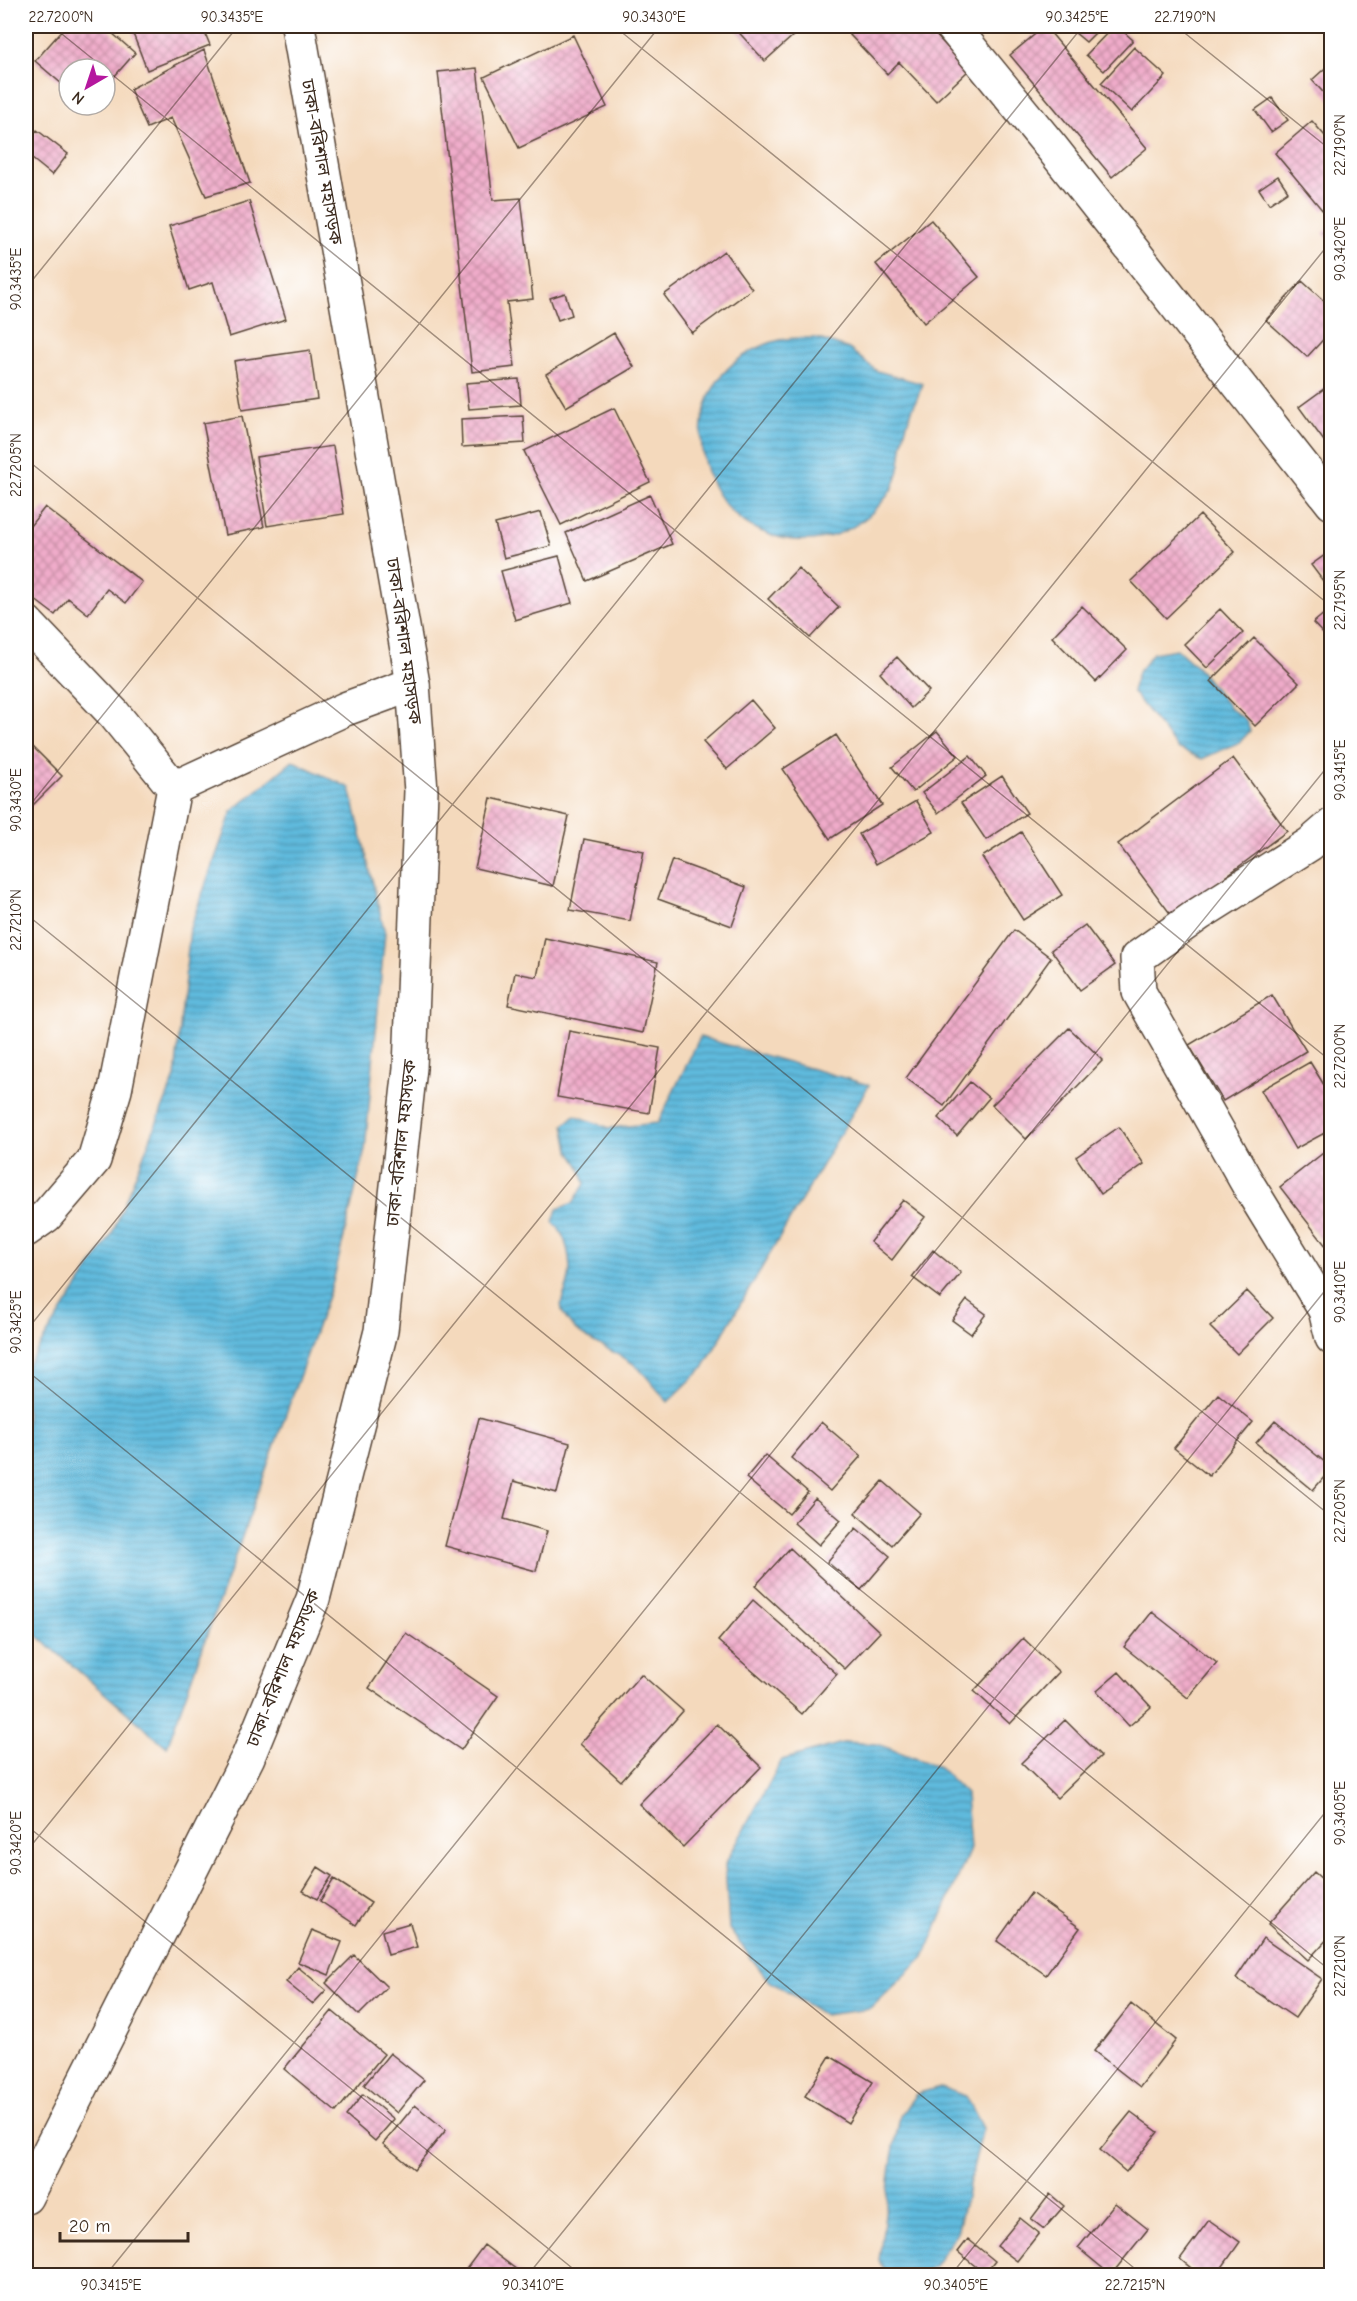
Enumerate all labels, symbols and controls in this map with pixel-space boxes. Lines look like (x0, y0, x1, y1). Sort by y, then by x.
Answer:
text: 22.7200°N (29, 8, 93, 26)
text: 90.3435°E (201, 8, 263, 26)
text: 90.3430°E (622, 8, 686, 26)
text: 90.3425°E (1046, 8, 1108, 26)
text: 22.7190°N (1154, 8, 1216, 26)
north arrow (57, 57, 117, 117)
street label: ঢাকা-বরিশাল মহাসড়ক (296, 77, 346, 247)
text: N (68, 88, 88, 108)
text: 22.7190°N (1331, 114, 1349, 176)
text: 90.3420°E (1331, 217, 1349, 281)
text: 90.3435°E (7, 248, 25, 310)
text: 22.7205°N (7, 433, 25, 497)
street label: ঢাকা-বরিশাল মহাসড়ক (381, 556, 426, 726)
text: 22.7195°N (1331, 570, 1349, 630)
text: 90.3415°E (1331, 739, 1349, 801)
text: 90.3430°E (7, 768, 25, 832)
text: 22.7210°N (7, 889, 25, 951)
text: 22.7200°N (1331, 1024, 1349, 1088)
street label: ঢাকা-বরিশাল মহাসড়ক (382, 1058, 421, 1228)
text: 90.3410°E (1331, 1261, 1349, 1323)
text: 90.3425°E (7, 1291, 25, 1353)
text: 22.7205°N (1331, 1479, 1349, 1543)
street label: ঢাকা-বরিশাল মহাসড়ক (242, 1586, 325, 1751)
text: 90.3405°E (1331, 1781, 1349, 1845)
text: 90.3420°E (7, 1811, 25, 1875)
text: 22.7210°N (1331, 1935, 1349, 1997)
scale bar (60, 2205, 188, 2243)
text: 20 m (69, 2216, 110, 2237)
text: 90.3415°E (80, 2276, 142, 2294)
text: 90.3410°E (502, 2276, 564, 2294)
text: 90.3405°E (924, 2276, 988, 2294)
text: 22.7215°N (1105, 2276, 1165, 2294)

